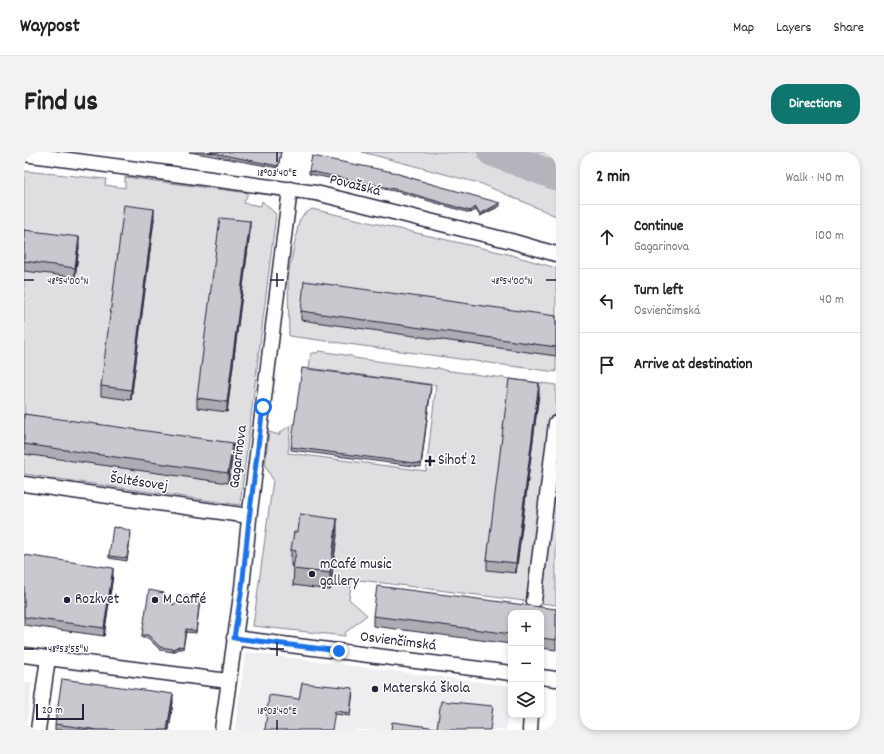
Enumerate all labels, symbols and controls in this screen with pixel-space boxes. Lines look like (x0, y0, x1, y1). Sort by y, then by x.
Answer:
text: Waypost (20, 14, 80, 41)
text: Map (733, 18, 754, 38)
text: Layers (776, 18, 811, 38)
text: Share (833, 18, 864, 38)
text: Find us (24, 84, 98, 124)
button: Directions (771, 84, 860, 124)
text: 2 min (596, 166, 630, 190)
text: 18°03'40"E (258, 167, 297, 181)
street label: Považská (327, 169, 383, 203)
text: Walk · 140 m (786, 169, 844, 188)
text: Continue (634, 216, 683, 238)
icon: ahead (596, 226, 618, 248)
text: 100 m (815, 227, 844, 246)
text: Gagarinova (634, 238, 689, 257)
text: 48°54'00"N (47, 275, 89, 289)
text: 48°54'00"N (491, 275, 533, 289)
text: Turn left (634, 280, 683, 302)
icon: left (596, 290, 618, 312)
text: 40 m (820, 291, 844, 310)
text: Osvienčimská (634, 302, 700, 321)
icon: arrive (596, 354, 618, 376)
text: Arrive at destination (634, 354, 752, 376)
route start (254, 398, 272, 416)
street label: Gagarinova (224, 423, 254, 490)
place label: Sihoť 2 (438, 450, 477, 472)
marker: Sihoť 2 (425, 456, 435, 466)
street label: Šoltésovej (109, 468, 169, 498)
place label: mCafé music gallery (320, 554, 392, 593)
marker: mCafé music gallery (307, 569, 317, 579)
place label: Rozkvet (75, 589, 120, 611)
place label: M Caffé (163, 589, 206, 611)
marker: Rozkvet (62, 595, 72, 605)
marker: M Caffé (150, 595, 160, 605)
map controls (508, 610, 544, 718)
button: + (508, 610, 544, 646)
street label: Osvienčimská (359, 626, 438, 658)
route end (330, 642, 348, 660)
text: 48°53'55"N (48, 643, 88, 657)
button: − (508, 646, 544, 682)
place label: Materská škola (383, 678, 471, 700)
button: layers (508, 682, 544, 718)
marker: Materská škola (370, 684, 380, 694)
scale bar (36, 702, 84, 721)
text: 20 m (42, 703, 63, 719)
text: 18°03'40"E (258, 705, 297, 719)

